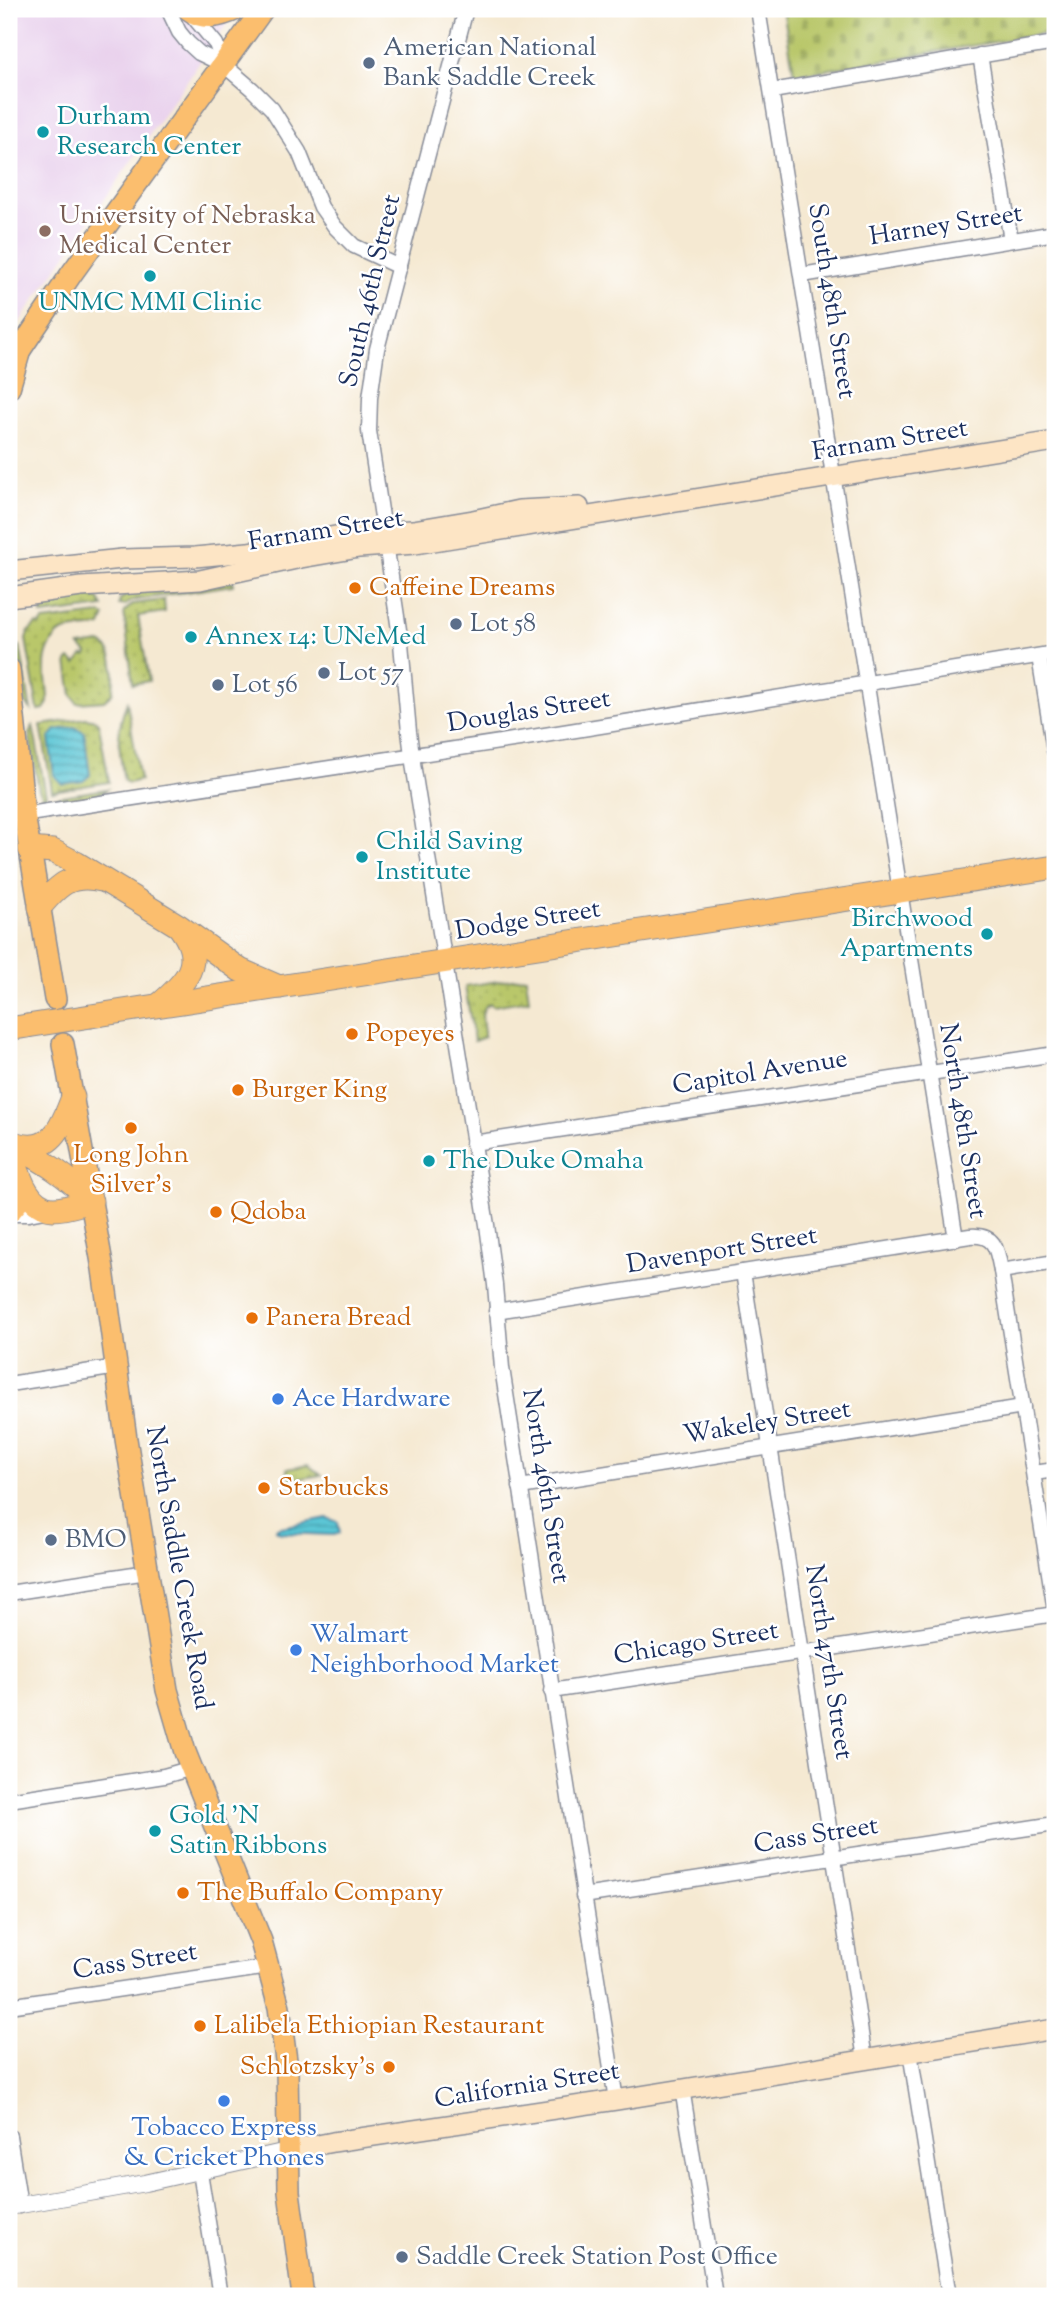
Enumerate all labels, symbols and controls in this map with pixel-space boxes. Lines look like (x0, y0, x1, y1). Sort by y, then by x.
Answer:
place label: American National Bank Saddle Creek (383, 30, 596, 97)
marker: American National Bank Saddle Creek (361, 55, 377, 71)
place label: Durham Research Center (57, 99, 242, 166)
marker: Durham Research Center (35, 124, 51, 140)
street label: South 46th Street (331, 191, 411, 391)
street label: Harney Street (867, 196, 1025, 256)
place label: University of Nebraska Medical Center (59, 198, 316, 265)
street label: South 48th Street (797, 201, 865, 401)
marker: University of Nebraska Medical Center (37, 223, 53, 239)
marker: UNMC MMI Clinic (142, 268, 158, 284)
place label: UNMC MMI Clinic (38, 285, 262, 322)
street label: Farnam Street (810, 410, 970, 472)
street label: Farnam Street (246, 500, 406, 562)
place label: Caffeine Dreams (369, 570, 555, 607)
marker: Caffeine Dreams (347, 580, 363, 596)
place label: Lot 58 (470, 606, 536, 643)
marker: Lot 58 (448, 616, 464, 632)
place label: Annex 14: UNeMed (205, 619, 426, 656)
marker: Annex 14: UNeMed (183, 629, 199, 645)
place label: Lot 57 (338, 655, 404, 692)
marker: Lot 57 (316, 665, 332, 681)
place label: Lot 56 (232, 667, 298, 704)
marker: Lot 56 (210, 677, 226, 693)
street label: Douglas Street (445, 681, 613, 743)
place label: Child Saving Institute (376, 824, 523, 891)
marker: Child Saving Institute (354, 849, 370, 865)
street label: Dodge Street (453, 891, 603, 951)
place label: Birchwood Apartments (840, 901, 973, 968)
marker: Birchwood Apartments (979, 926, 995, 942)
place label: Popeyes (366, 1016, 454, 1053)
street label: North 48th Street (928, 1021, 996, 1221)
marker: Popeyes (344, 1026, 360, 1042)
street label: Capitol Avenue (670, 1041, 850, 1105)
place label: Burger King (252, 1072, 387, 1109)
marker: Burger King (230, 1082, 246, 1098)
marker: Long John Silver's (123, 1120, 139, 1136)
place label: Long John Silver's (73, 1137, 189, 1204)
place label: The Duke Omaha (443, 1143, 644, 1180)
marker: The Duke Omaha (421, 1153, 437, 1169)
place label: Qdoba (230, 1194, 306, 1231)
marker: Qdoba (208, 1204, 224, 1220)
street label: Davenport Street (624, 1218, 820, 1284)
place label: Panera Bread (266, 1300, 412, 1337)
marker: Panera Bread (244, 1310, 260, 1326)
place label: Ace Hardware (292, 1381, 451, 1418)
street label: North 46th Street (511, 1386, 579, 1586)
marker: Ace Hardware (270, 1391, 286, 1407)
street label: Wakeley Street (680, 1391, 854, 1455)
street label: North Saddle Creek Road (135, 1423, 221, 1713)
place label: Starbucks (278, 1470, 389, 1507)
marker: Starbucks (256, 1480, 272, 1496)
place label: BMO (65, 1522, 127, 1559)
marker: BMO (43, 1532, 59, 1548)
street label: North 47th Street (794, 1562, 862, 1762)
street label: Chicago Street (611, 1613, 781, 1675)
place label: Walmart Neighborhood Market (310, 1617, 559, 1684)
marker: Walmart Neighborhood Market (288, 1642, 304, 1658)
place label: Gold 'N Satin Ribbons (169, 1798, 327, 1865)
street label: Cass Street (751, 1808, 881, 1864)
marker: Gold 'N Satin Ribbons (147, 1823, 163, 1839)
place label: The Buffalo Company (197, 1875, 444, 1912)
marker: The Buffalo Company (175, 1885, 191, 1901)
street label: Cass Street (70, 1934, 200, 1990)
place label: Lalibela Ethiopian Restaurant (214, 2008, 544, 2045)
marker: Lalibela Ethiopian Restaurant (192, 2018, 208, 2034)
place label: Schlotzsky's (240, 2049, 375, 2086)
street label: California Street (432, 2053, 622, 2119)
marker: Schlotzsky's (381, 2059, 397, 2075)
marker: Tobacco Express & Cricket Phones (216, 2093, 232, 2109)
place label: Tobacco Express & Cricket Phones (124, 2110, 324, 2177)
place label: Saddle Creek Station Post Office (416, 2239, 778, 2276)
marker: Saddle Creek Station Post Office (394, 2249, 410, 2265)

